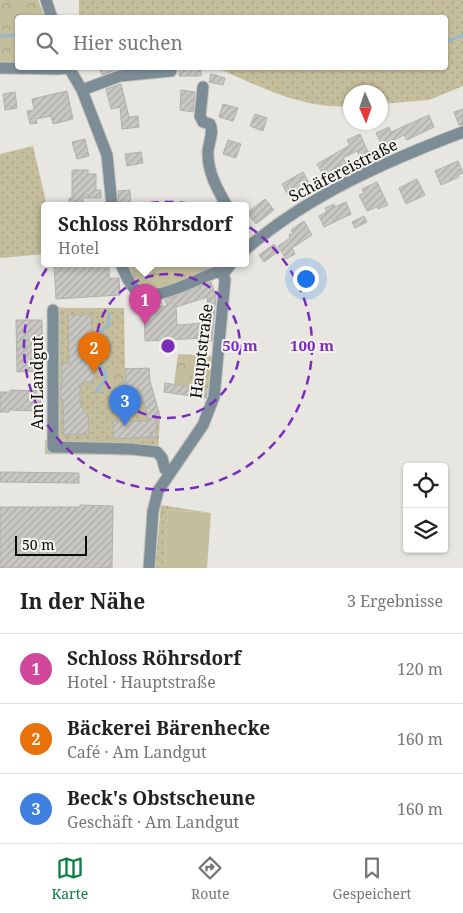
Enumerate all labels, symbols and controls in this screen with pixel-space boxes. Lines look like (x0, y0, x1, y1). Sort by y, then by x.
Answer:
search box (15, 15, 448, 70)
icon: search (33, 29, 61, 57)
text: Hier suchen (73, 30, 183, 56)
north arrow (343, 85, 388, 130)
street label: Schäfereistraße (285, 133, 401, 207)
popup (41, 202, 249, 267)
text: Schloss Röhrsdorf (58, 211, 232, 237)
text: Hotel (58, 237, 99, 259)
your location (293, 266, 319, 292)
pin: 1 (129, 284, 161, 325)
street label: Hauptstraße (184, 302, 218, 400)
pin: 2 (78, 332, 110, 373)
text: 50 m (222, 335, 258, 355)
text: 100 m (290, 335, 334, 355)
street label: Am Landgut (26, 336, 48, 430)
centre of rings (159, 337, 177, 355)
pin: 3 (109, 385, 141, 426)
map controls (403, 463, 448, 553)
button: locate (403, 463, 448, 508)
button: layers (403, 508, 448, 553)
scale bar (15, 533, 88, 556)
text: 50 m (22, 535, 55, 554)
text: In der Nähe (20, 587, 145, 615)
text: 3 Ergebnisse (347, 590, 443, 612)
text: Schloss Röhrsdorf (67, 645, 241, 671)
text: 1 (31, 658, 41, 680)
text: 120 m (397, 658, 443, 680)
text: Hotel · Hauptstraße (67, 671, 216, 693)
text: Bäckerei Bärenhecke (67, 715, 270, 741)
text: 2 (31, 728, 41, 750)
text: 160 m (397, 728, 443, 750)
text: Café · Am Landgut (67, 741, 207, 763)
text: Beck's Obstscheune (67, 785, 255, 811)
text: 3 (31, 798, 41, 820)
text: 160 m (397, 798, 443, 820)
text: Geschäft · Am Landgut (67, 811, 239, 833)
tab: Karte (51, 854, 88, 903)
tab: Route (191, 854, 230, 903)
tab: Gespeichert (332, 854, 412, 903)

